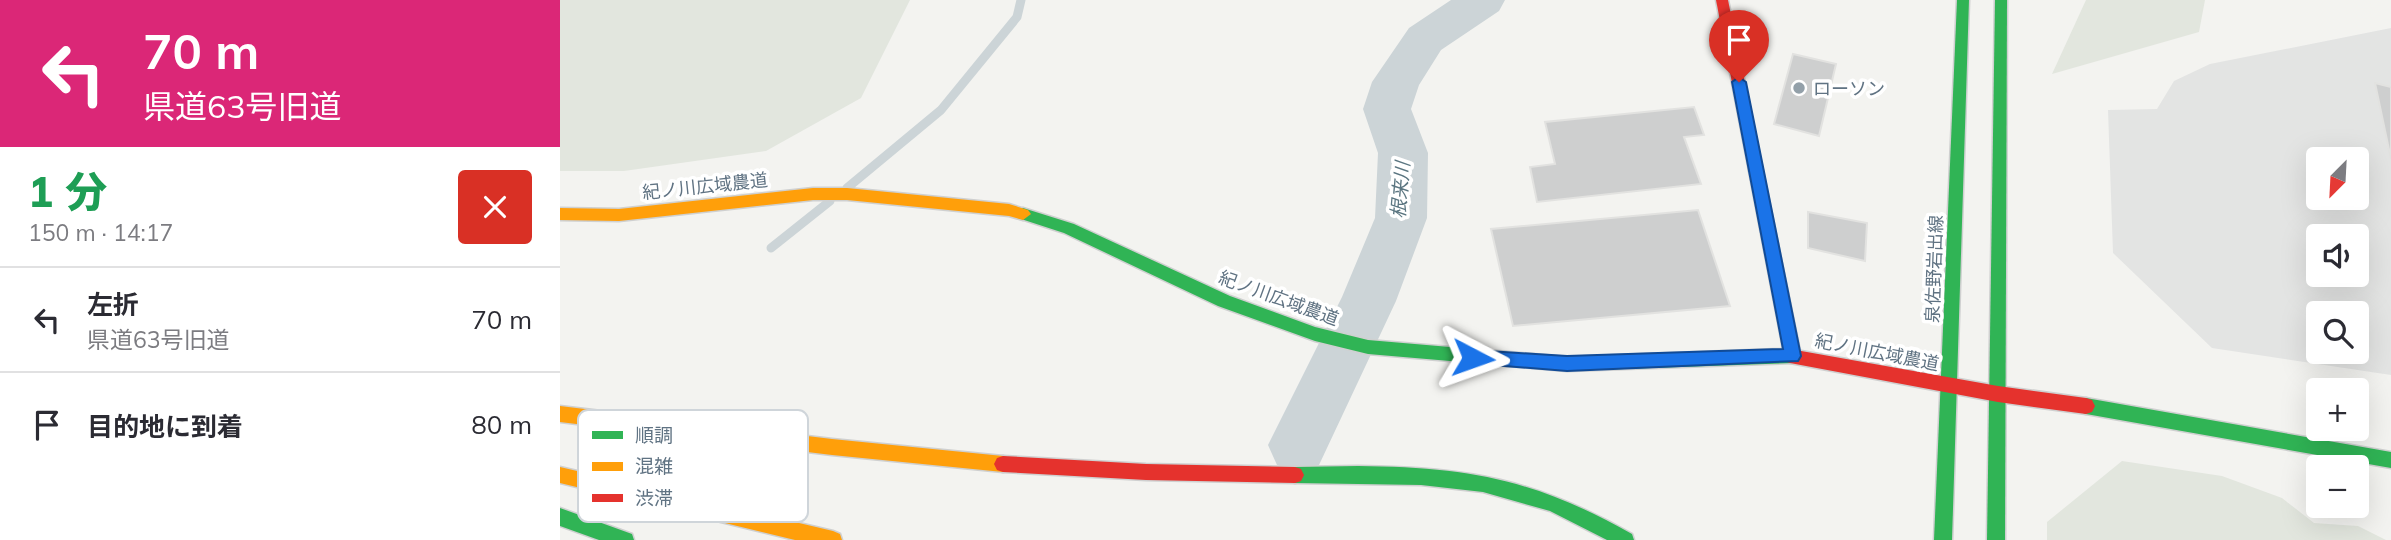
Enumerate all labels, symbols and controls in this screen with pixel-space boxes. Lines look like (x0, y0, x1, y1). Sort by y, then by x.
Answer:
pin (1709, 10, 1769, 82)
text: 70 m (143, 20, 259, 81)
icon: arrive (1720, 21, 1758, 59)
icon: left (28, 28, 119, 119)
place label: ローソン (1813, 77, 1885, 100)
marker: ローソン (1791, 80, 1807, 96)
text: 県道63号旧道 (143, 86, 341, 126)
north arrow (2306, 147, 2370, 210)
map controls (2306, 147, 2369, 518)
water label: 根来川 (1386, 159, 1415, 219)
text: 1 分 (28, 165, 107, 218)
street label: 紀ノ川広域農道 (641, 168, 769, 204)
button: close (458, 170, 532, 244)
street label: 泉佐野岩出線 (1921, 215, 1947, 323)
text: 150 m · 14:17 (28, 218, 173, 247)
button: sound (2306, 224, 2369, 287)
street label: 紀ノ川広域農道 (1216, 266, 1342, 330)
text: 左折 (87, 288, 139, 321)
icon: left (28, 301, 66, 339)
button: search (2306, 301, 2369, 364)
text: 70 m (471, 303, 532, 336)
position arrow (1436, 321, 1510, 395)
text: 県道63号旧道 (87, 325, 230, 354)
street label: 紀ノ川広域農道 (1813, 329, 1941, 375)
button: + (2306, 378, 2369, 441)
icon: arrive (28, 406, 66, 444)
text: 80 m (471, 408, 532, 441)
text: 目的地に到着 (87, 410, 243, 443)
legend (578, 410, 808, 522)
text: 順調 (635, 423, 673, 447)
text: 混雑 (635, 454, 673, 478)
button: − (2306, 455, 2369, 518)
text: 渋滞 (635, 486, 673, 510)

